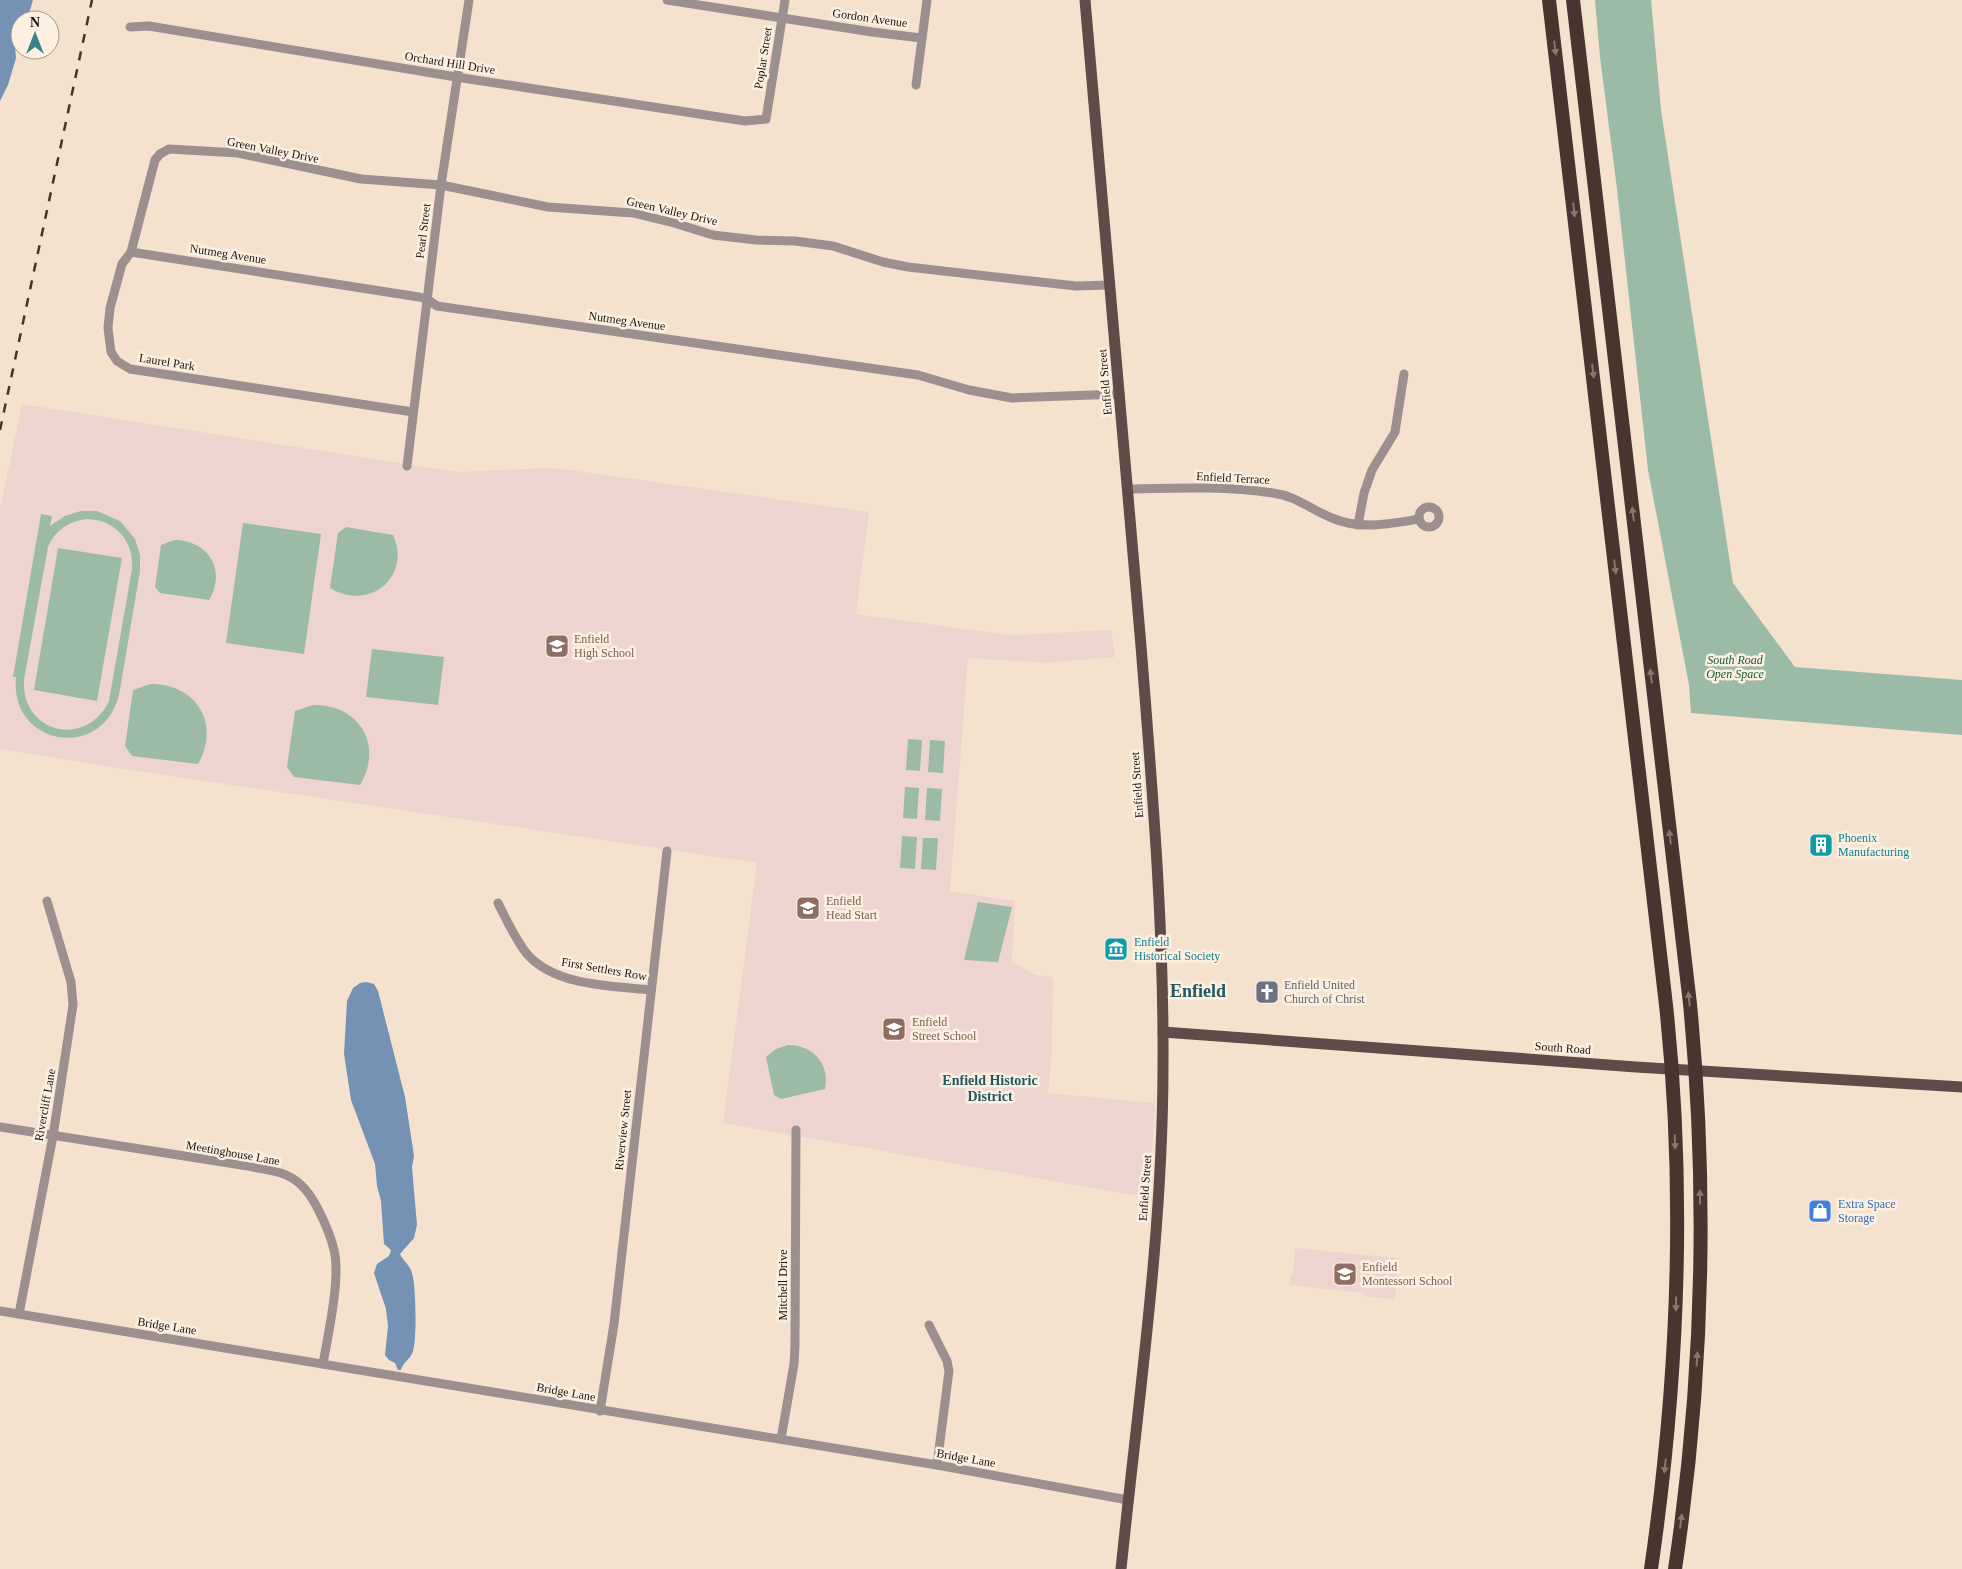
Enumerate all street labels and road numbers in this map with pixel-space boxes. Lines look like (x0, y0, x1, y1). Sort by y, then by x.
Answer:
street label: Gordon Avenue (832, 6, 908, 30)
street label: Poplar Street (751, 25, 775, 90)
street label: Orchard Hill Drive (404, 49, 496, 77)
street label: Green Valley Drive (226, 134, 320, 166)
street label: Green Valley Drive (625, 194, 719, 228)
street label: Pearl Street (413, 202, 433, 259)
street label: Nutmeg Avenue (189, 241, 267, 267)
street label: Nutmeg Avenue (588, 309, 666, 333)
street label: Enfield Street (1095, 348, 1115, 416)
street label: Laurel Park (138, 351, 196, 373)
street label: Enfield Terrace (1196, 469, 1270, 487)
street label: Enfield Street (1128, 751, 1146, 819)
street label: First Settlers Row (560, 955, 648, 983)
street label: South Road (1534, 1039, 1592, 1057)
street label: Rivercliff Lane (32, 1068, 58, 1142)
street label: Riverview Street (612, 1088, 634, 1171)
street label: Meetinghouse Lane (185, 1138, 281, 1168)
street label: Enfield Street (1136, 1154, 1154, 1222)
street label: Mitchell Drive (776, 1250, 790, 1320)
street label: Bridge Lane (136, 1314, 198, 1338)
street label: Bridge Lane (535, 1380, 597, 1404)
street label: Bridge Lane (935, 1446, 997, 1470)

